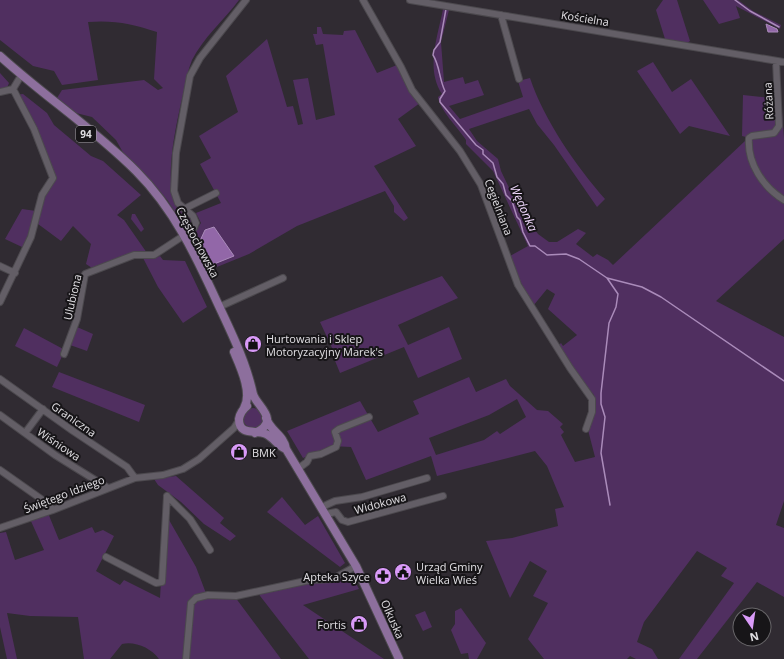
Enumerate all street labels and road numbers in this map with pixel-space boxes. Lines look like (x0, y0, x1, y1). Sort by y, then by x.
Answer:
street label: Kościelna (560, 7, 610, 29)
street label: Różana (760, 82, 776, 120)
road number: 94 (76, 126, 96, 142)
street label: Cegielniana (481, 177, 517, 237)
street label: Częstochowska (173, 204, 223, 280)
street label: Ulubiona (59, 273, 85, 321)
street label: Graniczna (49, 398, 99, 440)
street label: Wiśniowa (35, 424, 83, 464)
street label: Świętego Idziego (21, 472, 107, 516)
street label: Widokowa (352, 489, 408, 517)
street label: Olkuska (378, 597, 408, 641)

